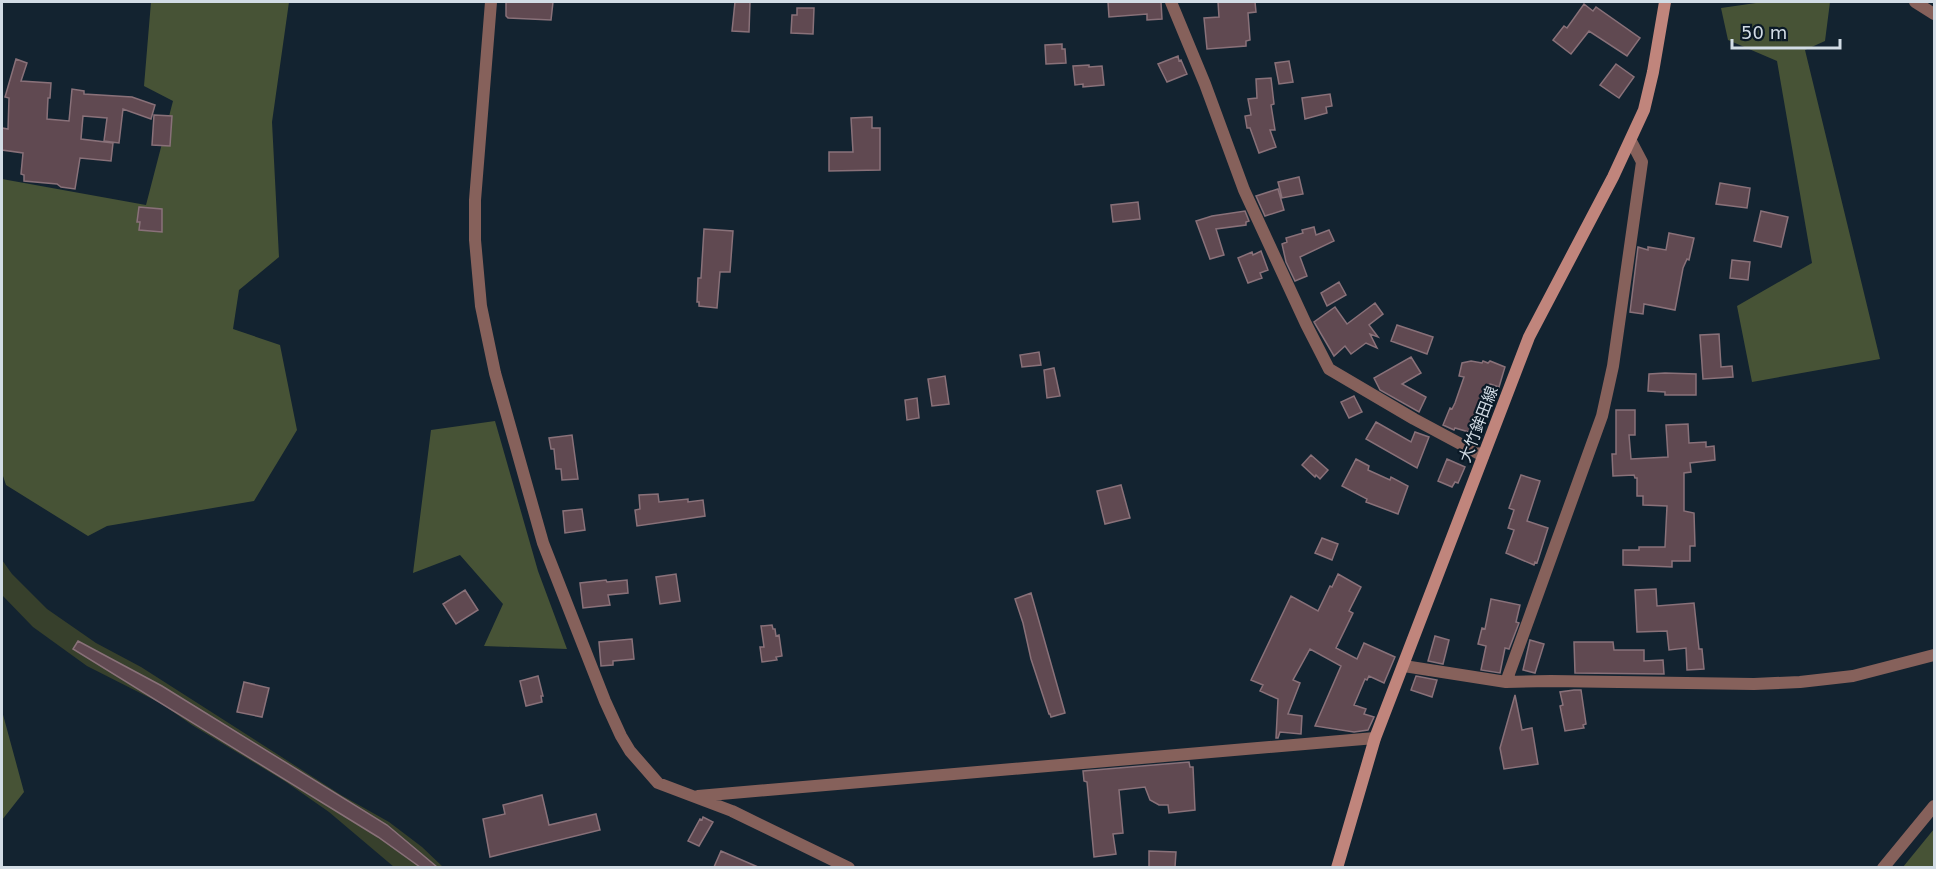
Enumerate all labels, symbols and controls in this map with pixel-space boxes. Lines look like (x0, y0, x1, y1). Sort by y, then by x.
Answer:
scale bar (1732, 12, 1840, 50)
text: 50 m (1741, 22, 1787, 43)
street label: 大竹鉾田線 (1455, 383, 1502, 465)

